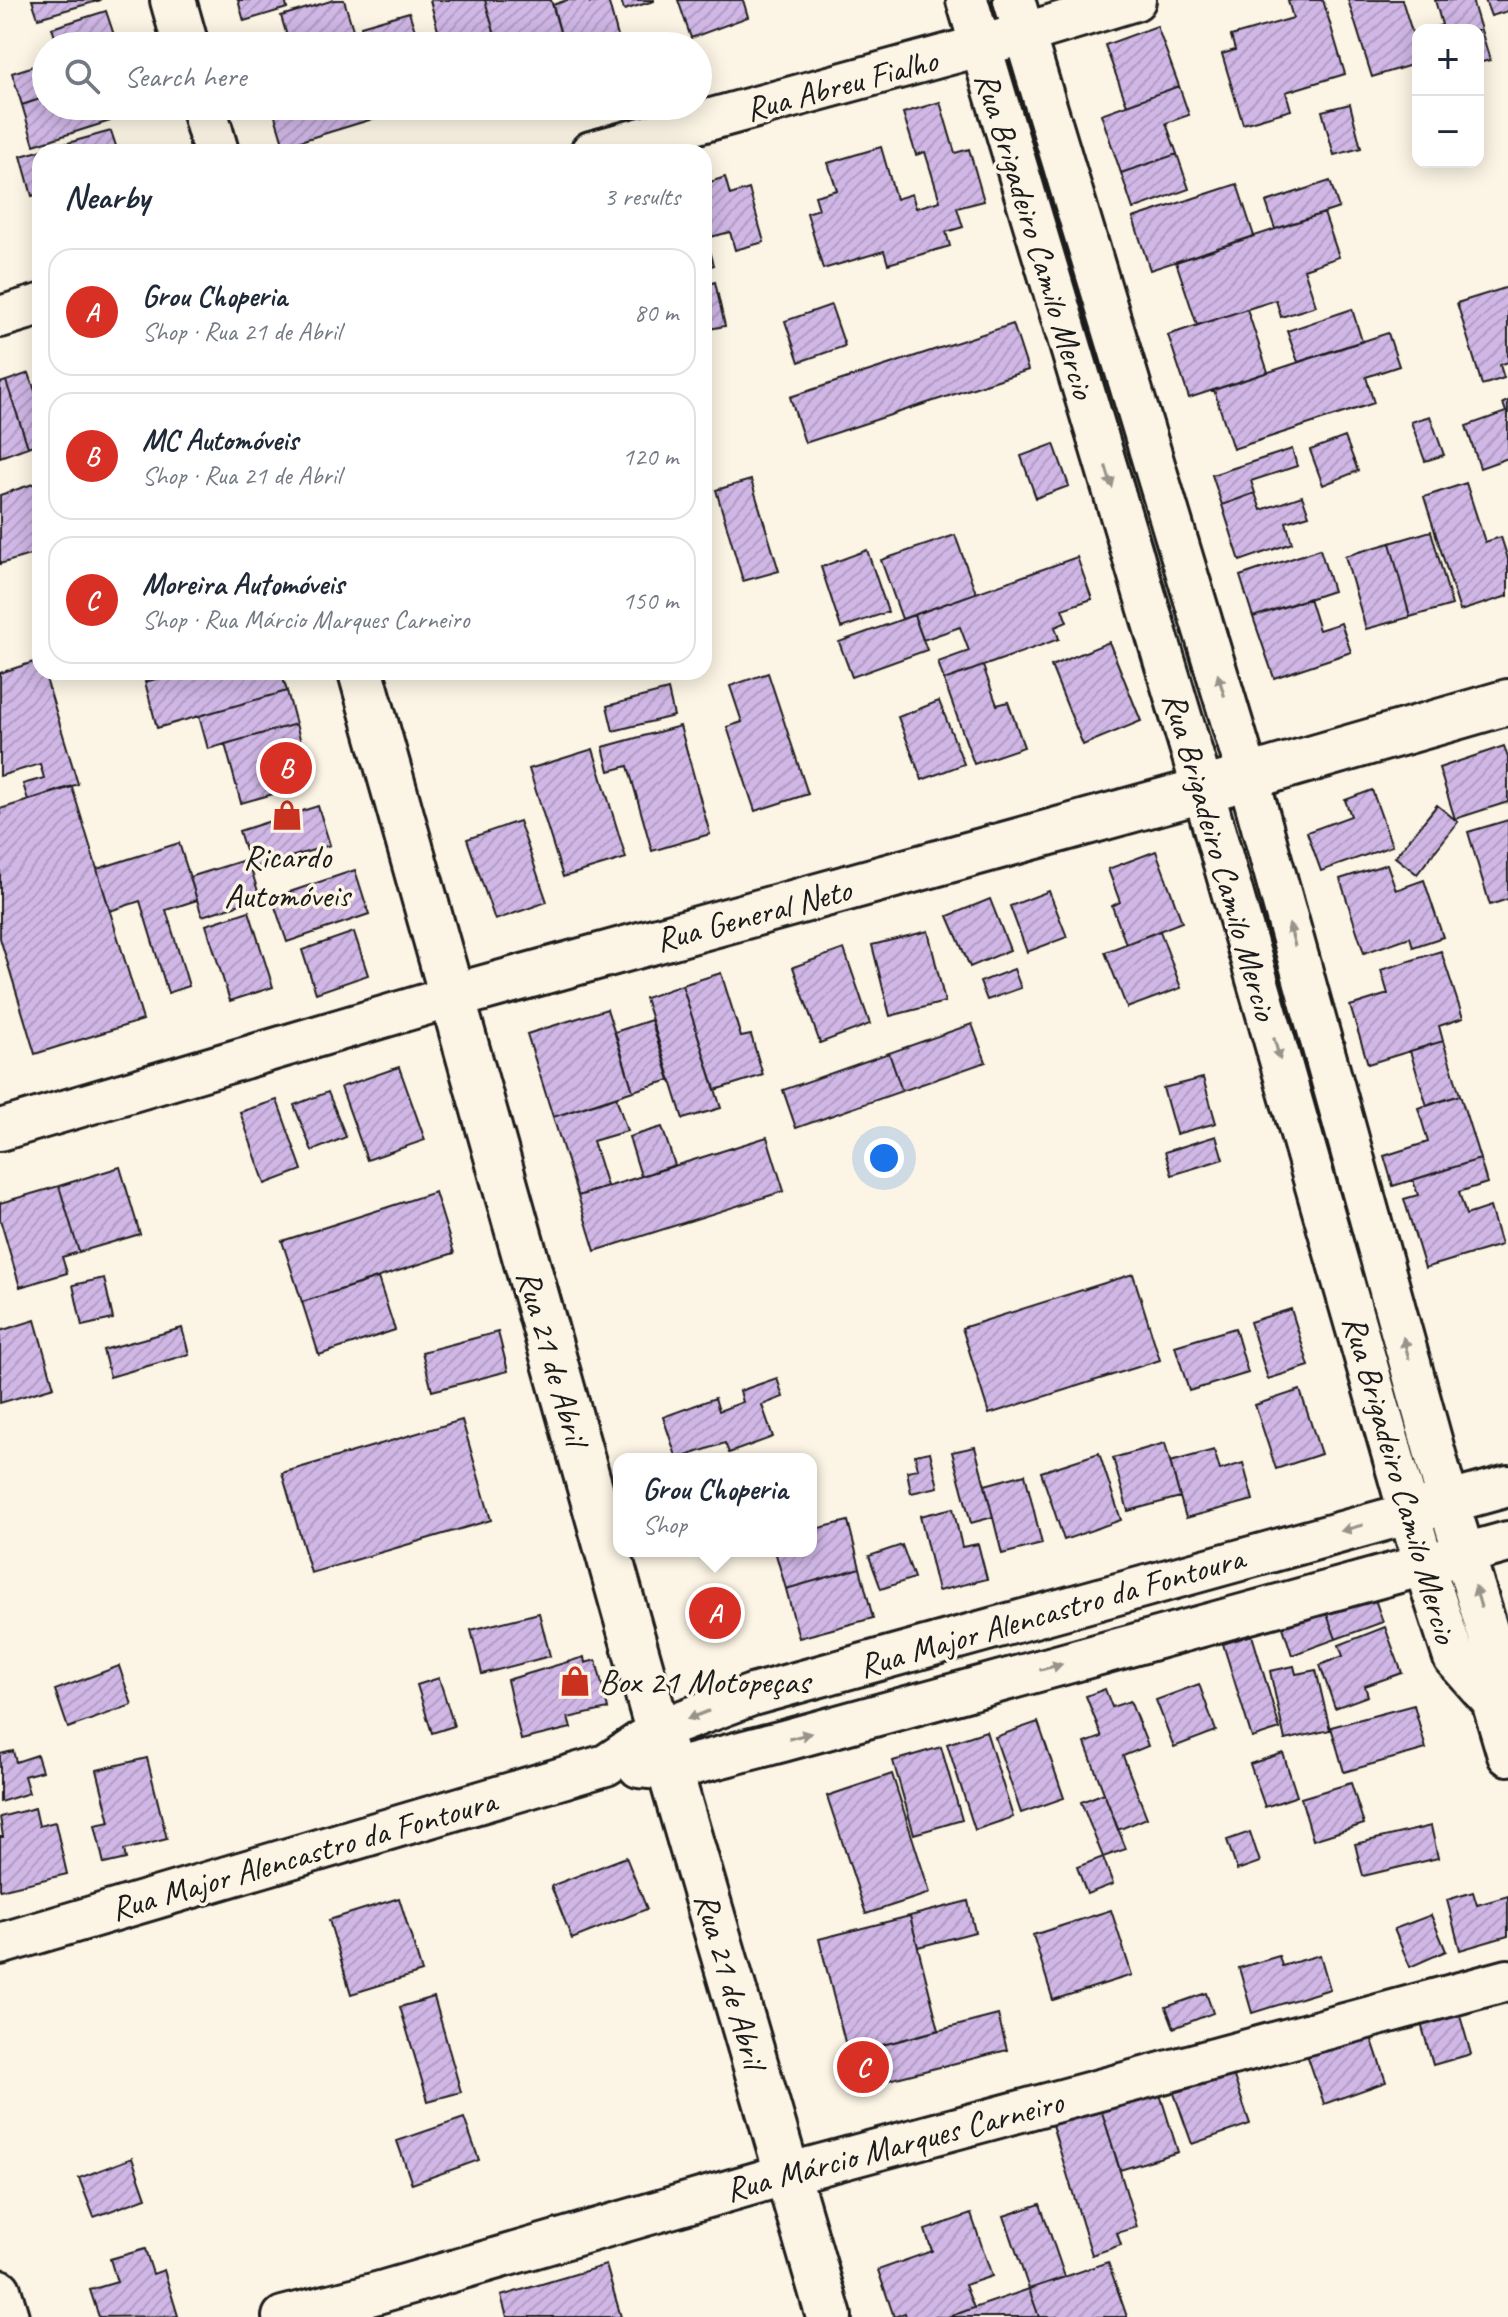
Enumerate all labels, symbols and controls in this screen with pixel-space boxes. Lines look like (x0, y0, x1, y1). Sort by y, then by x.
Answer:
map controls (1412, 24, 1484, 168)
button: + (1412, 24, 1484, 96)
search box (32, 32, 712, 120)
street label: Rua Abreu Fialho (741, 38, 944, 131)
icon: search (60, 54, 104, 98)
text: Search here (124, 57, 246, 95)
street label: Rua Brigadeiro Camilo Mercio (965, 67, 1106, 405)
button: − (1412, 96, 1484, 168)
text: Nearby (64, 175, 150, 218)
text: 3 results (604, 180, 680, 213)
text: Grou Choperia (142, 277, 287, 315)
text: A (85, 296, 99, 329)
text: 80 m (634, 296, 678, 329)
text: Shop · Rua 21 de Abril (142, 315, 341, 348)
text: MC Automóveis (142, 421, 298, 459)
text: B (85, 440, 99, 473)
text: 120 m (622, 440, 678, 473)
text: Shop · Rua 21 de Abril (142, 459, 341, 492)
one-way arrow (1103, 466, 1116, 490)
text: Moreira Automóveis (142, 565, 344, 603)
text: C (86, 584, 98, 617)
text: 150 m (622, 584, 678, 617)
text: Shop · Rua Márcio Marques Carneiro (142, 603, 469, 636)
one-way arrow (1214, 673, 1227, 697)
street label: Rua Brigadeiro Camilo Mercio (1153, 687, 1288, 1027)
pin: B (260, 738, 312, 798)
shop icon: Ricardo Automóveis (270, 798, 304, 832)
place label: Ricardo Automóveis (224, 835, 352, 917)
street label: Rua General Neto (651, 867, 857, 961)
one-way arrow (1285, 923, 1298, 947)
one-way arrow (1271, 1037, 1284, 1061)
your location (864, 1138, 904, 1178)
street label: Rua 21 de Abril (507, 1265, 600, 1455)
street label: Rua Brigadeiro Camilo Mercio (1333, 1310, 1468, 1650)
one-way arrow (1399, 1335, 1411, 1360)
popup (613, 1453, 817, 1557)
text: Grou Choperia (643, 1470, 787, 1508)
text: Shop (643, 1508, 687, 1541)
one-way arrow (1339, 1522, 1364, 1534)
street label: Rua Major Alencastro da Fontoura (854, 1535, 1252, 1687)
pin: A (689, 1583, 741, 1643)
one-way arrow (1471, 1585, 1484, 1609)
place label: Box 21 Motopeças (599, 1660, 813, 1703)
one-way arrow (1040, 1660, 1064, 1673)
shop icon: Box 21 Motopeças (558, 1664, 592, 1698)
one-way arrow (686, 1709, 710, 1722)
one-way arrow (789, 1729, 813, 1742)
street label: Rua Major Alencastro da Fontoura (106, 1778, 504, 1930)
street label: Rua 21 de Abril (685, 1888, 778, 2078)
pin: C (837, 2037, 889, 2097)
street label: Rua Márcio Marques Carneiro (721, 2079, 1069, 2211)

